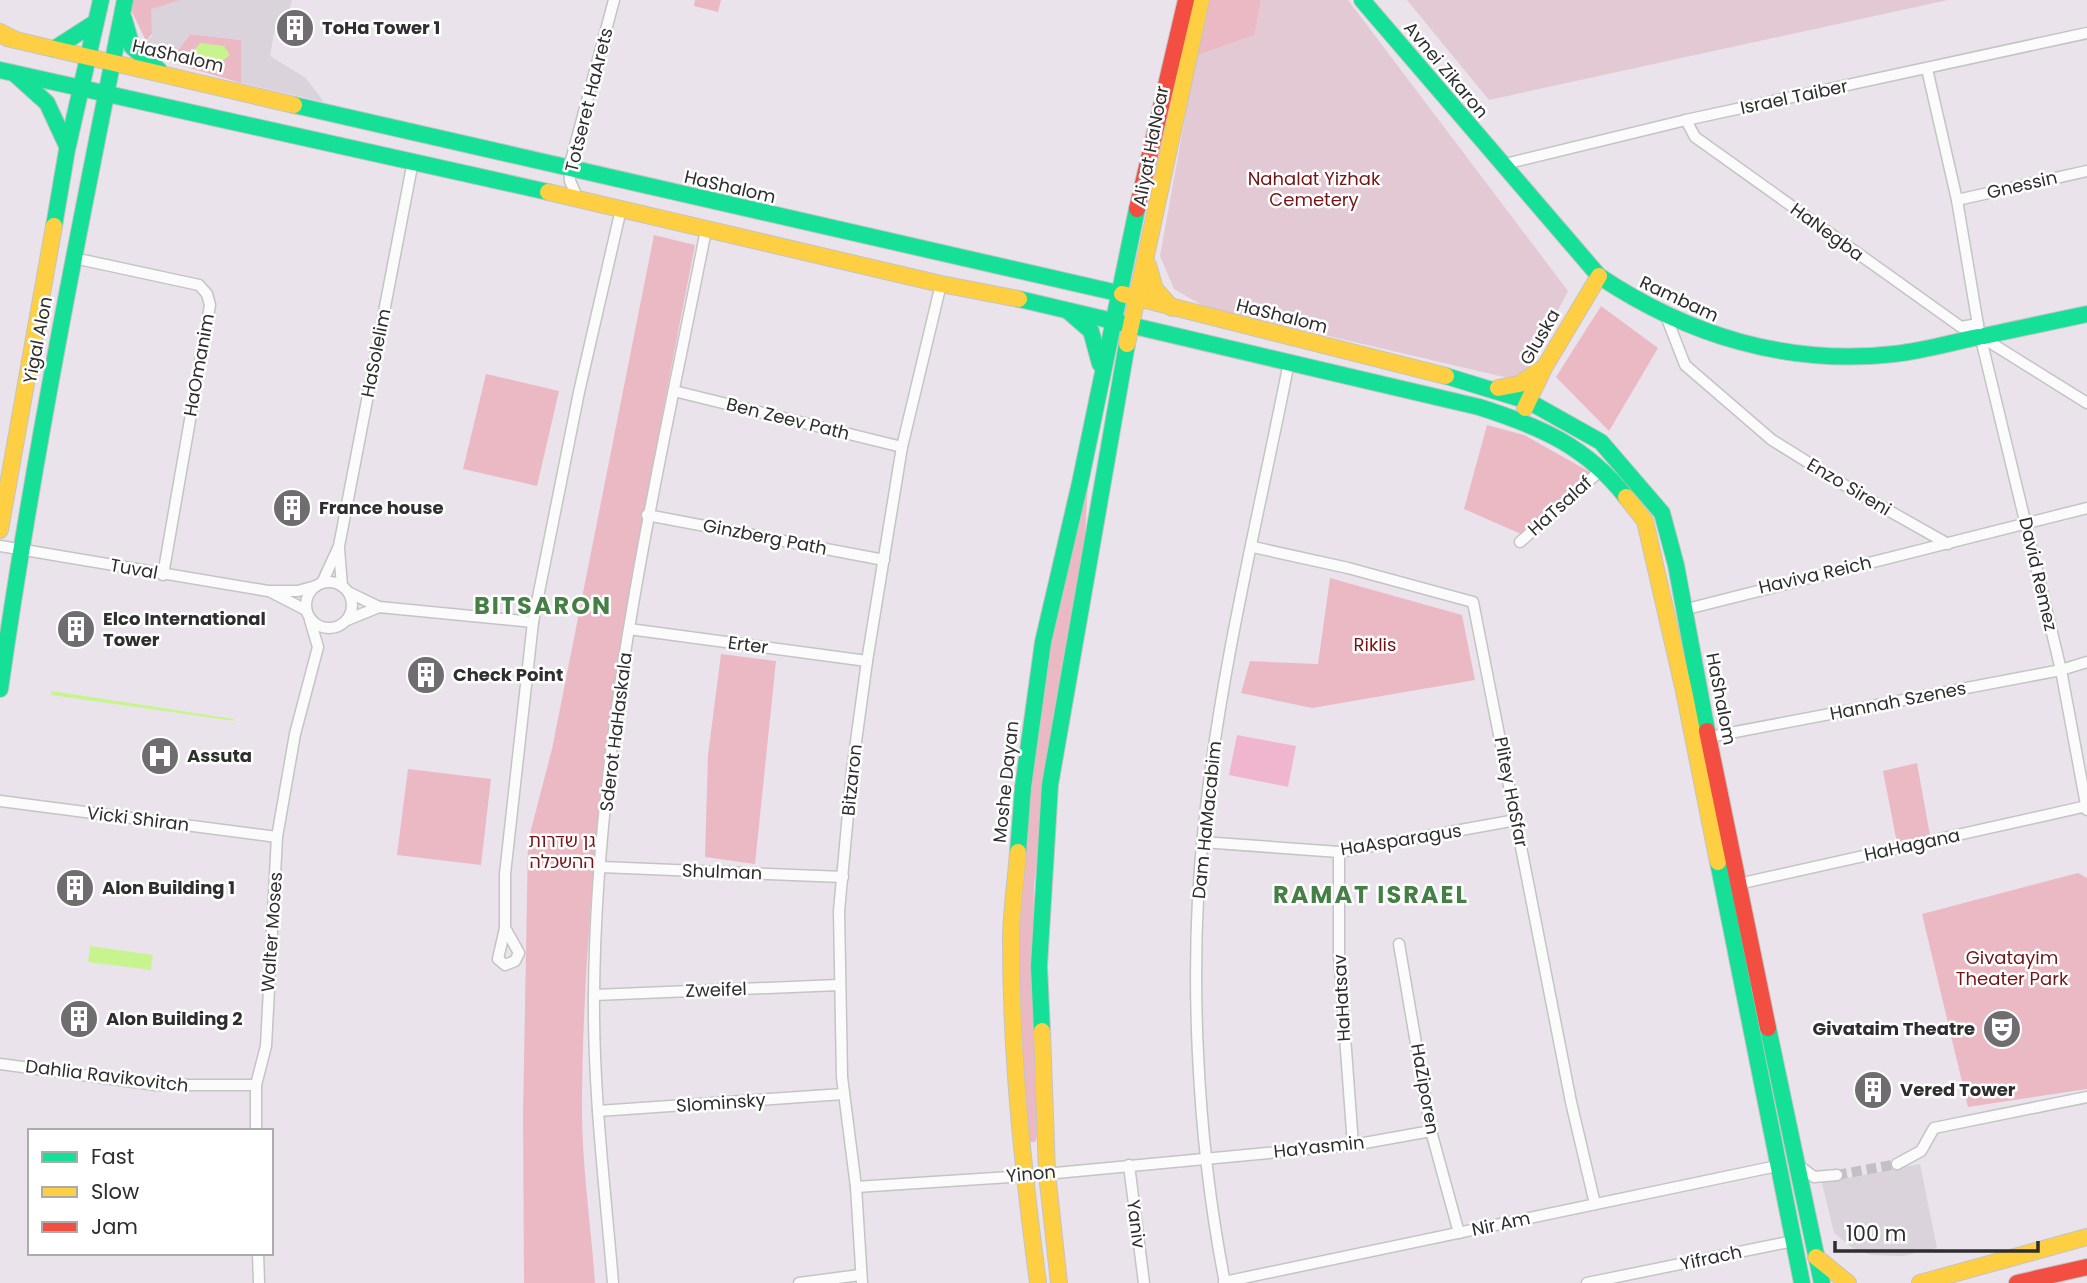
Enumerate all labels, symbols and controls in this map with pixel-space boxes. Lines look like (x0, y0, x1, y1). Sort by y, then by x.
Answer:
building icon: ToHa Tower 1 (274, 7, 316, 49)
place label: ToHa Tower 1 (322, 15, 440, 40)
street label: Avnei Zikaron (1398, 16, 1494, 123)
street label: Totseret HaArets (558, 25, 619, 175)
street label: HaShalom (130, 33, 226, 78)
street label: Israel Taiber (1738, 73, 1850, 120)
street label: Aliyat HaNoar (1127, 83, 1175, 208)
street label: HaShalom (682, 164, 778, 209)
street label: Gnessin (1984, 164, 2060, 205)
park label: Nahalat Yizhak Cemetery (1248, 166, 1381, 212)
street label: HaNegba (1786, 197, 1869, 267)
street label: Rambam (1636, 269, 1723, 328)
street label: HaShalom (1234, 292, 1330, 339)
street label: Yigal Alon (17, 294, 58, 386)
street label: Gluska (1514, 304, 1566, 369)
street label: HaSolelim (355, 306, 396, 399)
street label: HaOmanim (177, 312, 220, 418)
street label: Ben Zeev Path (724, 391, 852, 446)
street label: Enzo Sireni (1802, 452, 1896, 522)
street label: HaTsalaf (1522, 470, 1597, 541)
building icon: France house (271, 487, 313, 529)
place label: France house (319, 495, 444, 520)
street label: Ginzberg Path (701, 512, 829, 561)
street label: David Remez (2013, 514, 2064, 633)
street label: Haviva Reich (1756, 549, 1874, 600)
street label: Tuval (108, 552, 160, 585)
district label: BITSARON (474, 589, 612, 622)
place label: Elco International Tower (103, 606, 266, 652)
building icon: Elco International Tower (55, 608, 97, 650)
street label: Erter (726, 629, 770, 660)
park label: Riklis (1354, 632, 1396, 657)
street label: Sderot HaHaskala (593, 651, 638, 813)
street label: HaShalom (1700, 651, 1743, 747)
building icon: Check Point (405, 654, 447, 696)
place label: Check Point (453, 662, 563, 687)
street label: Hannah Szenes (1828, 675, 1968, 726)
street label: Moshe Dayan (987, 720, 1024, 844)
hospital icon: Assuta (139, 735, 181, 777)
street label: Plitey HaSfar (1489, 735, 1534, 849)
street label: Dam HaMacabim (1186, 740, 1227, 900)
place label: Assuta (187, 743, 252, 768)
street label: Bitzaron (835, 743, 868, 817)
street label: Vicki Shiran (85, 800, 191, 837)
street label: HaAsparagus (1338, 818, 1463, 861)
street label: HaHagana (1862, 822, 1962, 867)
park label: גן שדרות ההשכלה (529, 828, 596, 874)
street label: Shulman (681, 858, 763, 885)
building icon: Alon Building 1 (54, 867, 96, 909)
street label: Walter Moses (255, 871, 288, 993)
place label: Alon Building 1 (102, 875, 235, 900)
district label: RAMAT ISRAEL (1273, 878, 1469, 911)
park label: Givatayim Theater Park (1956, 945, 2069, 991)
street label: HaHatsav (1327, 954, 1356, 1042)
street label: Zweifel (685, 976, 747, 1003)
building icon: Alon Building 2 (58, 998, 100, 1040)
place label: Alon Building 2 (106, 1006, 243, 1031)
theatre icon: Givataim Theatre (1981, 1008, 2023, 1050)
place label: Givataim Theatre (1813, 1016, 1975, 1041)
street label: HaZiporen (1405, 1042, 1446, 1136)
street label: Dahlia Ravikovitch (24, 1053, 190, 1098)
building icon: Vered Tower (1852, 1069, 1894, 1111)
place label: Vered Tower (1900, 1077, 2016, 1102)
street label: Slominsky (675, 1087, 767, 1118)
legend (28, 1129, 273, 1255)
street label: HaYasmin (1272, 1129, 1366, 1164)
text: Fast (91, 1142, 134, 1171)
street label: Yinon (1005, 1159, 1057, 1188)
text: Slow (91, 1177, 139, 1206)
street label: Yaniv (1121, 1198, 1152, 1250)
street label: Nir Am (1469, 1205, 1532, 1242)
scale bar (1835, 1210, 2038, 1254)
text: Jam (91, 1212, 138, 1241)
text: 100 m (1846, 1219, 1906, 1248)
street label: Yifrach (1678, 1239, 1744, 1276)

